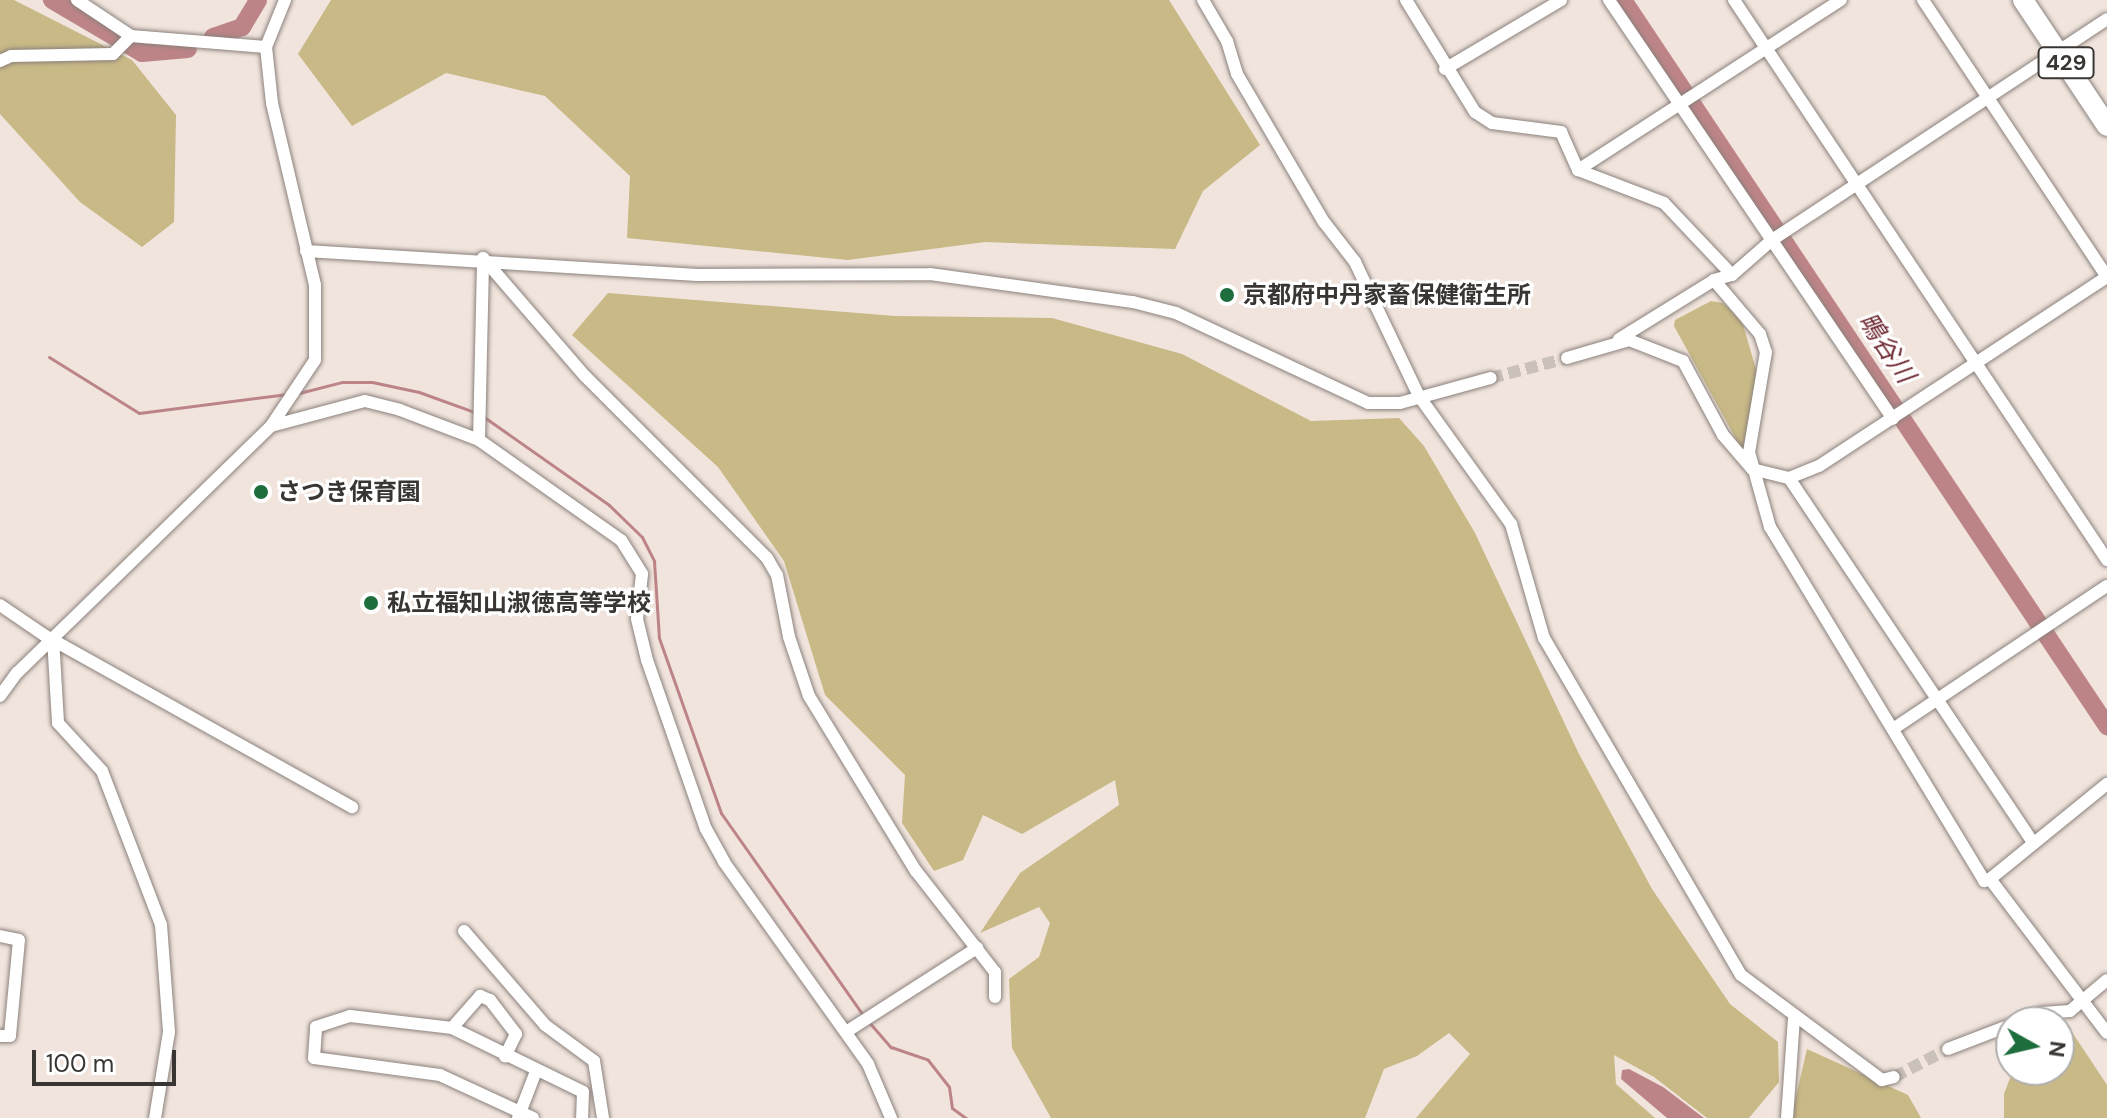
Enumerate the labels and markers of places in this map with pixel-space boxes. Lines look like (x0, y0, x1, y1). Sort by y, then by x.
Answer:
place label: 京都府中丹家畜保健衛生所 (1243, 281, 1531, 309)
marker: 京都府中丹家畜保健衛生所 (1218, 286, 1236, 304)
place label: さつき保育園 (277, 478, 421, 506)
marker: さつき保育園 (252, 483, 270, 501)
place label: 私立福知山淑徳高等学校 (387, 589, 651, 617)
marker: 私立福知山淑徳高等学校 (362, 594, 380, 612)

